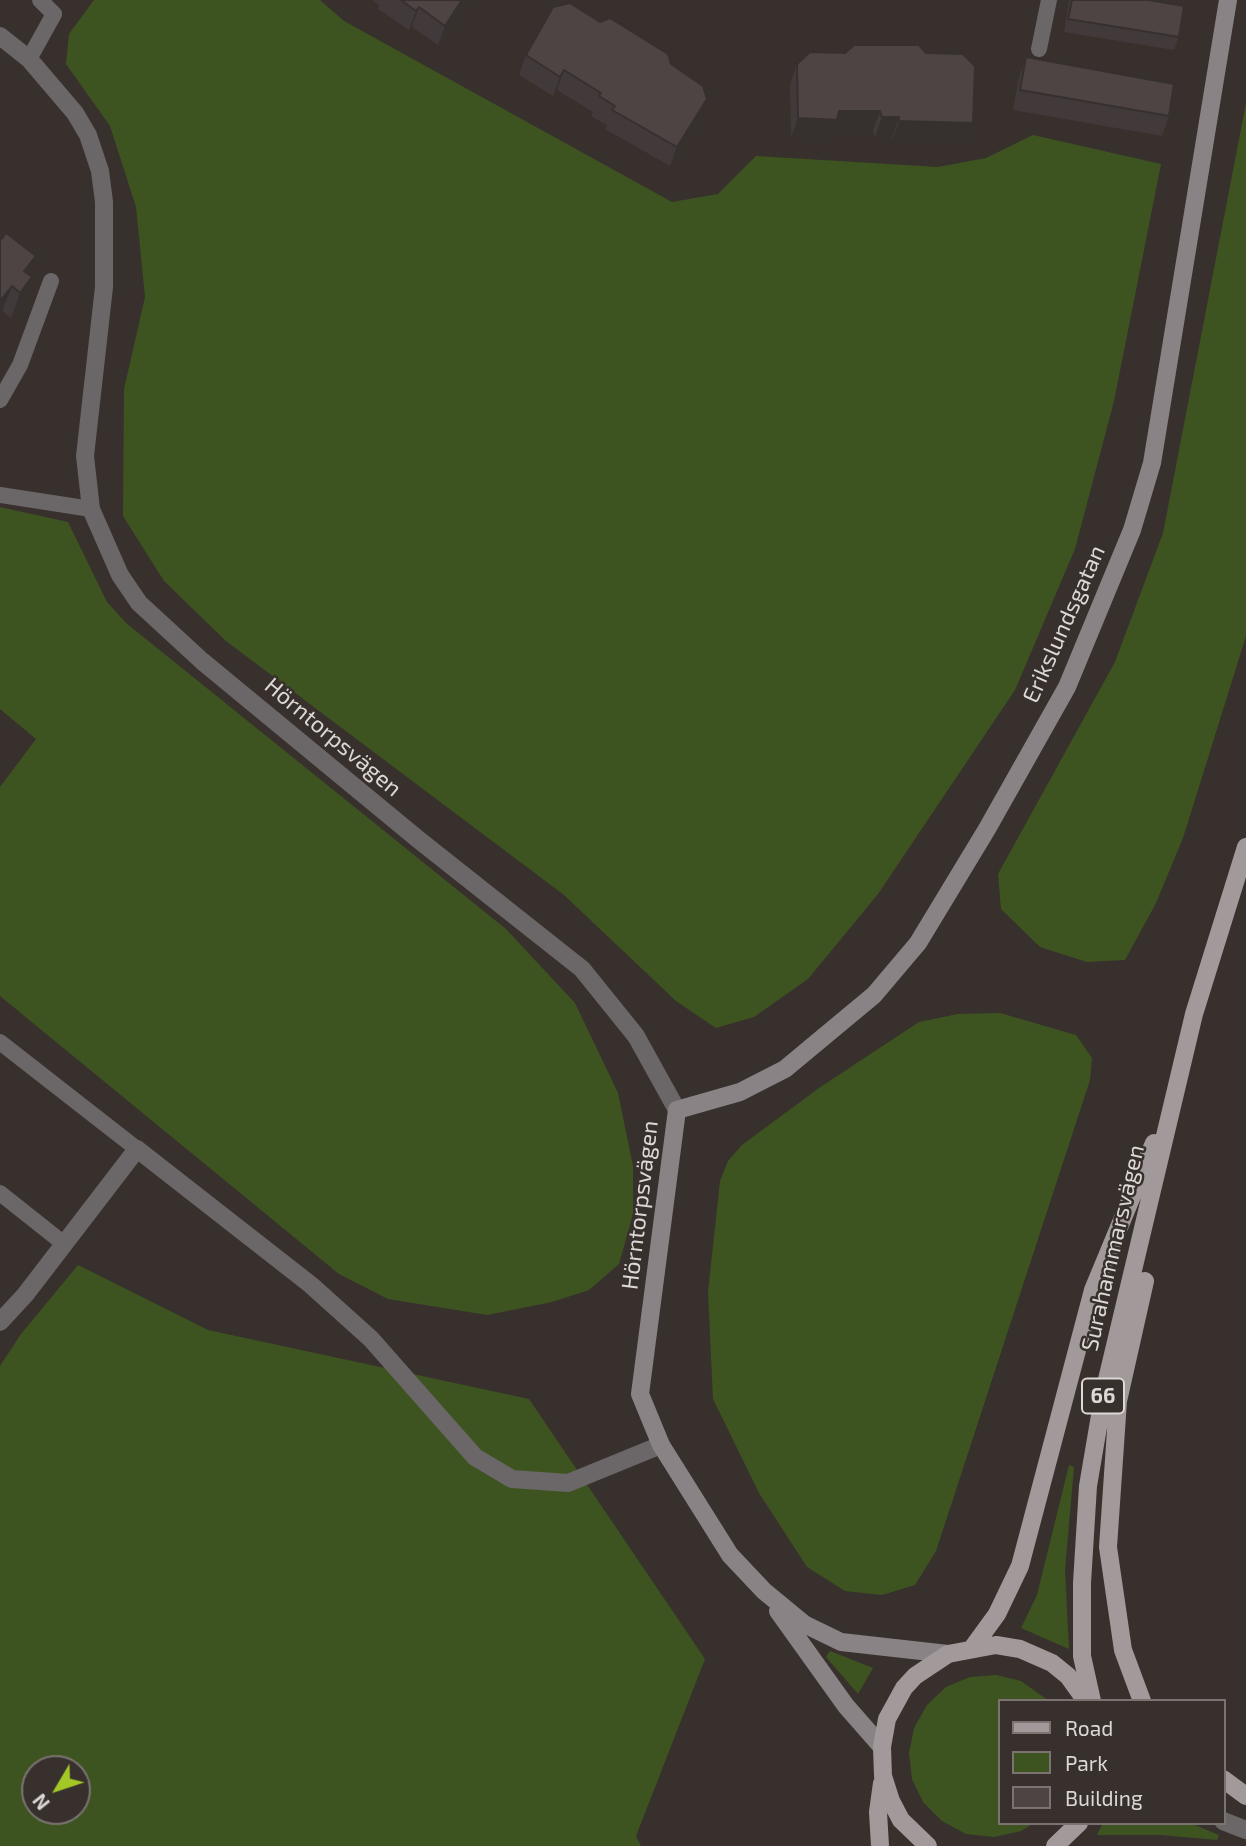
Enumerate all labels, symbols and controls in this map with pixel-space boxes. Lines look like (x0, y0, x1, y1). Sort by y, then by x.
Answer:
street label: Erikslundsgatan (1017, 541, 1111, 707)
street label: Hörntorpsvägen (259, 672, 407, 802)
street label: Hörntorpsvägen (616, 1119, 664, 1291)
street label: Surahammarsvägen (1076, 1142, 1150, 1354)
road number: 66 (1082, 1378, 1124, 1414)
legend (998, 1699, 1225, 1825)
text: Road (1065, 1715, 1113, 1740)
text: Park (1065, 1750, 1108, 1775)
north arrow (21, 1755, 91, 1825)
text: Building (1065, 1785, 1143, 1810)
text: N (28, 1790, 54, 1815)

